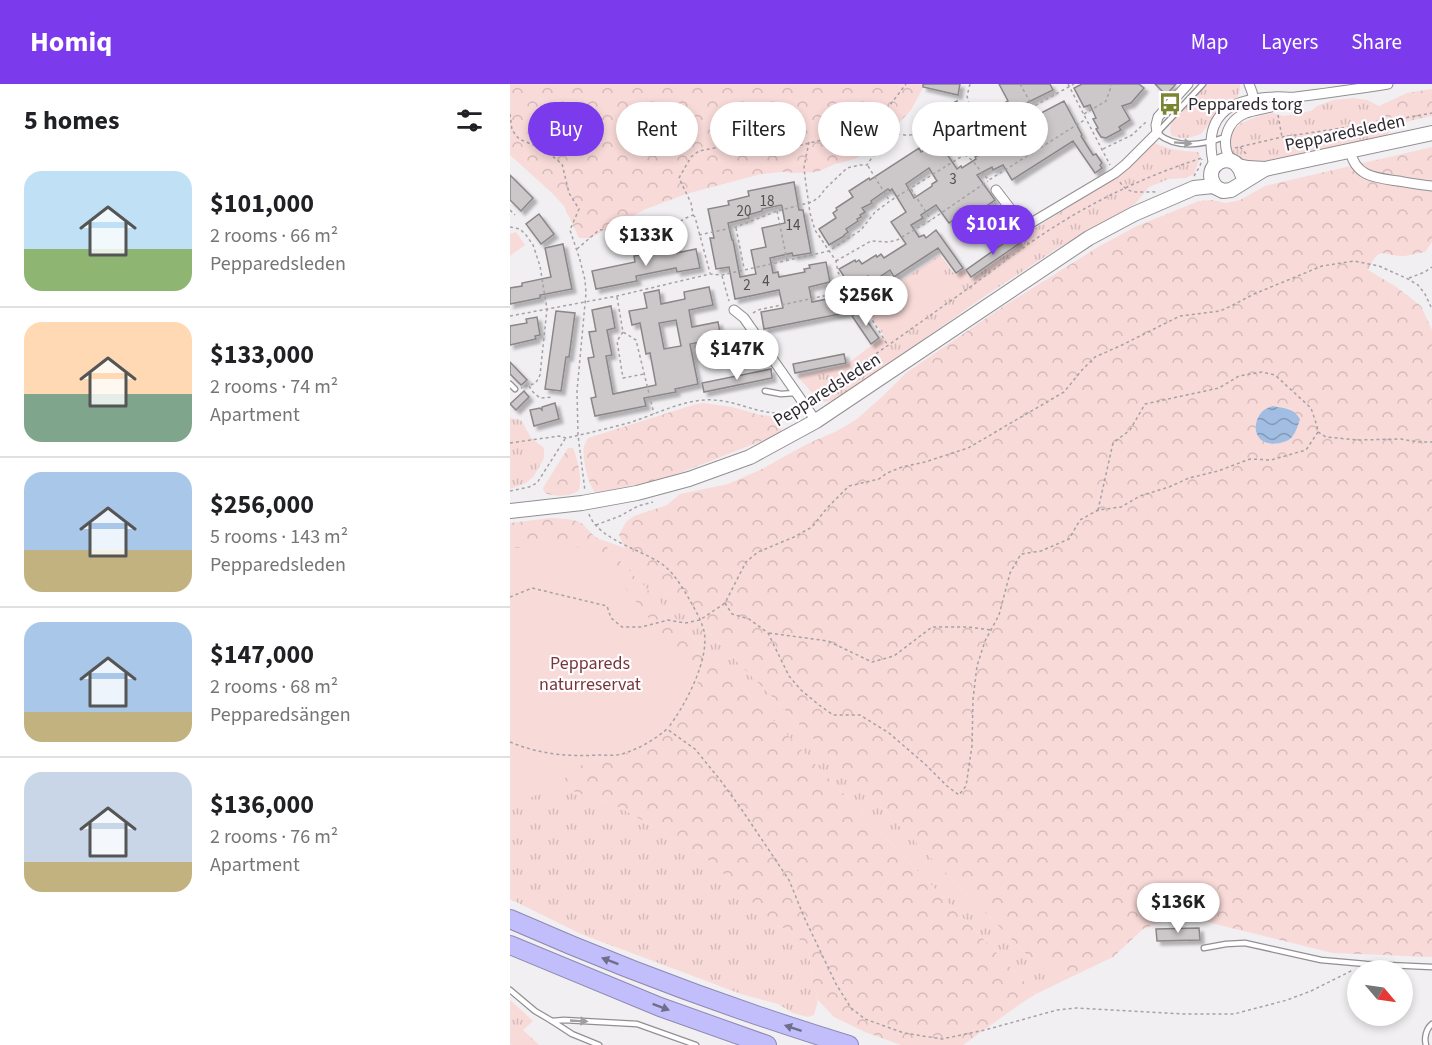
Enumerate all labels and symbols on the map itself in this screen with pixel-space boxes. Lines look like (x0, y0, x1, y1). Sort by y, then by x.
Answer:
bus stop icon: Peppareds torg (1157, 91, 1183, 117)
place label: Peppareds torg (1188, 92, 1302, 117)
street label: Pepparedsleden (1283, 108, 1407, 158)
one-way arrow (1174, 138, 1193, 147)
house number: 3 (949, 169, 957, 190)
house number: 18 (760, 191, 774, 212)
house number: 20 (737, 201, 751, 222)
pin: $101K (951, 205, 1035, 256)
house number: 14 (786, 215, 801, 236)
pin: $133K (604, 216, 688, 267)
house number: 4 (762, 271, 770, 292)
house number: 2 (743, 275, 751, 296)
pin: $256K (824, 276, 908, 327)
pin: $147K (695, 330, 779, 381)
street label: Pepparedsleden (769, 347, 885, 433)
park label: Peppareds naturreservat (539, 651, 641, 697)
pin: $136K (1136, 883, 1220, 934)
one-way arrow (601, 956, 619, 965)
north arrow (1347, 960, 1413, 1026)
one-way arrow (652, 1003, 670, 1012)
one-way arrow (569, 1016, 588, 1026)
one-way arrow (784, 1023, 802, 1032)

